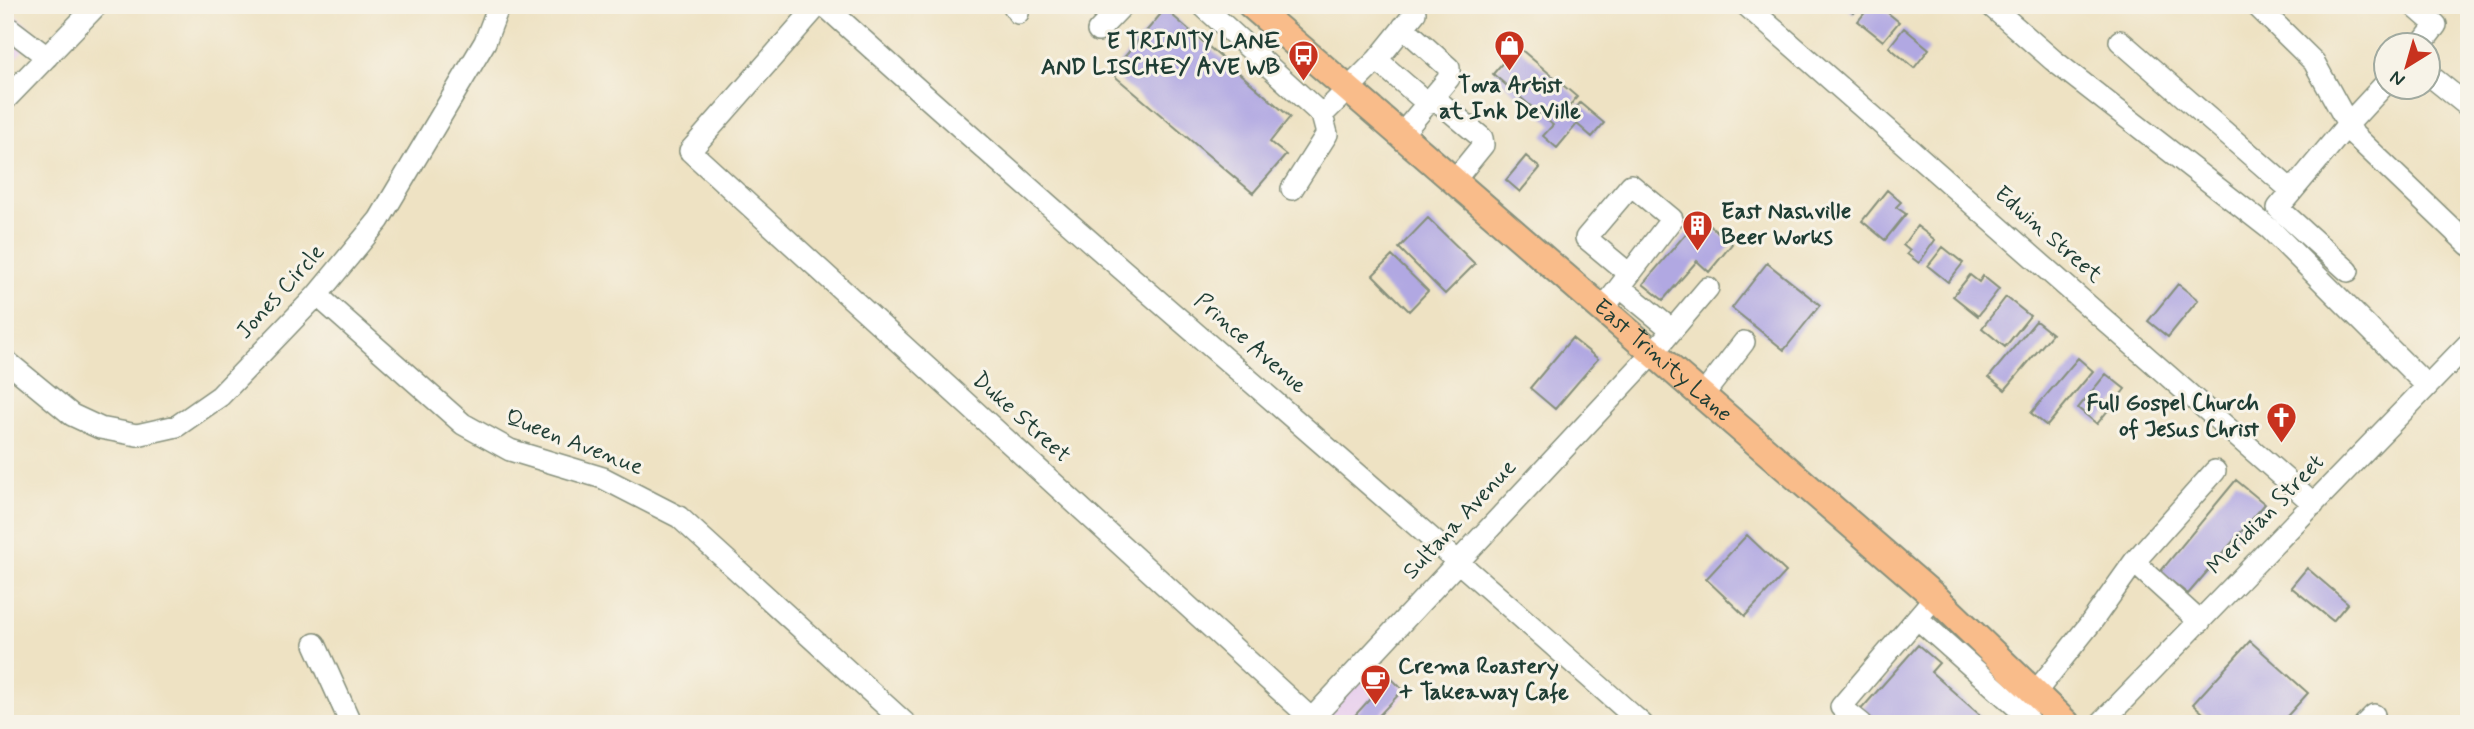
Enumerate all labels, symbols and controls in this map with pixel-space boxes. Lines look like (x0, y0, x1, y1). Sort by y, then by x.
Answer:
place label: E TRINITY LANE AND LISCHEY AVE WB (1041, 27, 1281, 83)
shop icon: Tova Artist at Ink DeVille (1493, 28, 1527, 72)
north arrow (2372, 32, 2442, 102)
bus stop icon: E TRINITY LANE AND LISCHEY AVE WB (1286, 38, 1320, 82)
text: N (2385, 65, 2410, 92)
place label: Tova Artist at Ink DeVille (1439, 71, 1581, 127)
street label: Edwin Street (1987, 180, 2109, 291)
place label: East Nashville Beer Works (1721, 197, 1851, 253)
building icon: East Nashville Beer Works (1681, 208, 1715, 252)
street label: Jones Circle (230, 238, 332, 346)
street label: Prince Avenue (1187, 287, 1313, 401)
street label: East Trinity Lane (1587, 293, 1738, 429)
street label: Duke Street (965, 366, 1077, 470)
place label: Full Gospel Church of Jesus Christ (2086, 389, 2260, 445)
church icon: Full Gospel Church of Jesus Christ (2265, 400, 2299, 444)
street label: Queen Avenue (501, 403, 647, 483)
street label: Meridian Street (2201, 448, 2331, 582)
street label: Sultana Avenue (1397, 454, 1523, 586)
place label: Crema Roastery + Takeaway Cafe (1398, 652, 1569, 708)
cafe icon: Crema Roastery + Takeaway Cafe (1358, 663, 1392, 707)

